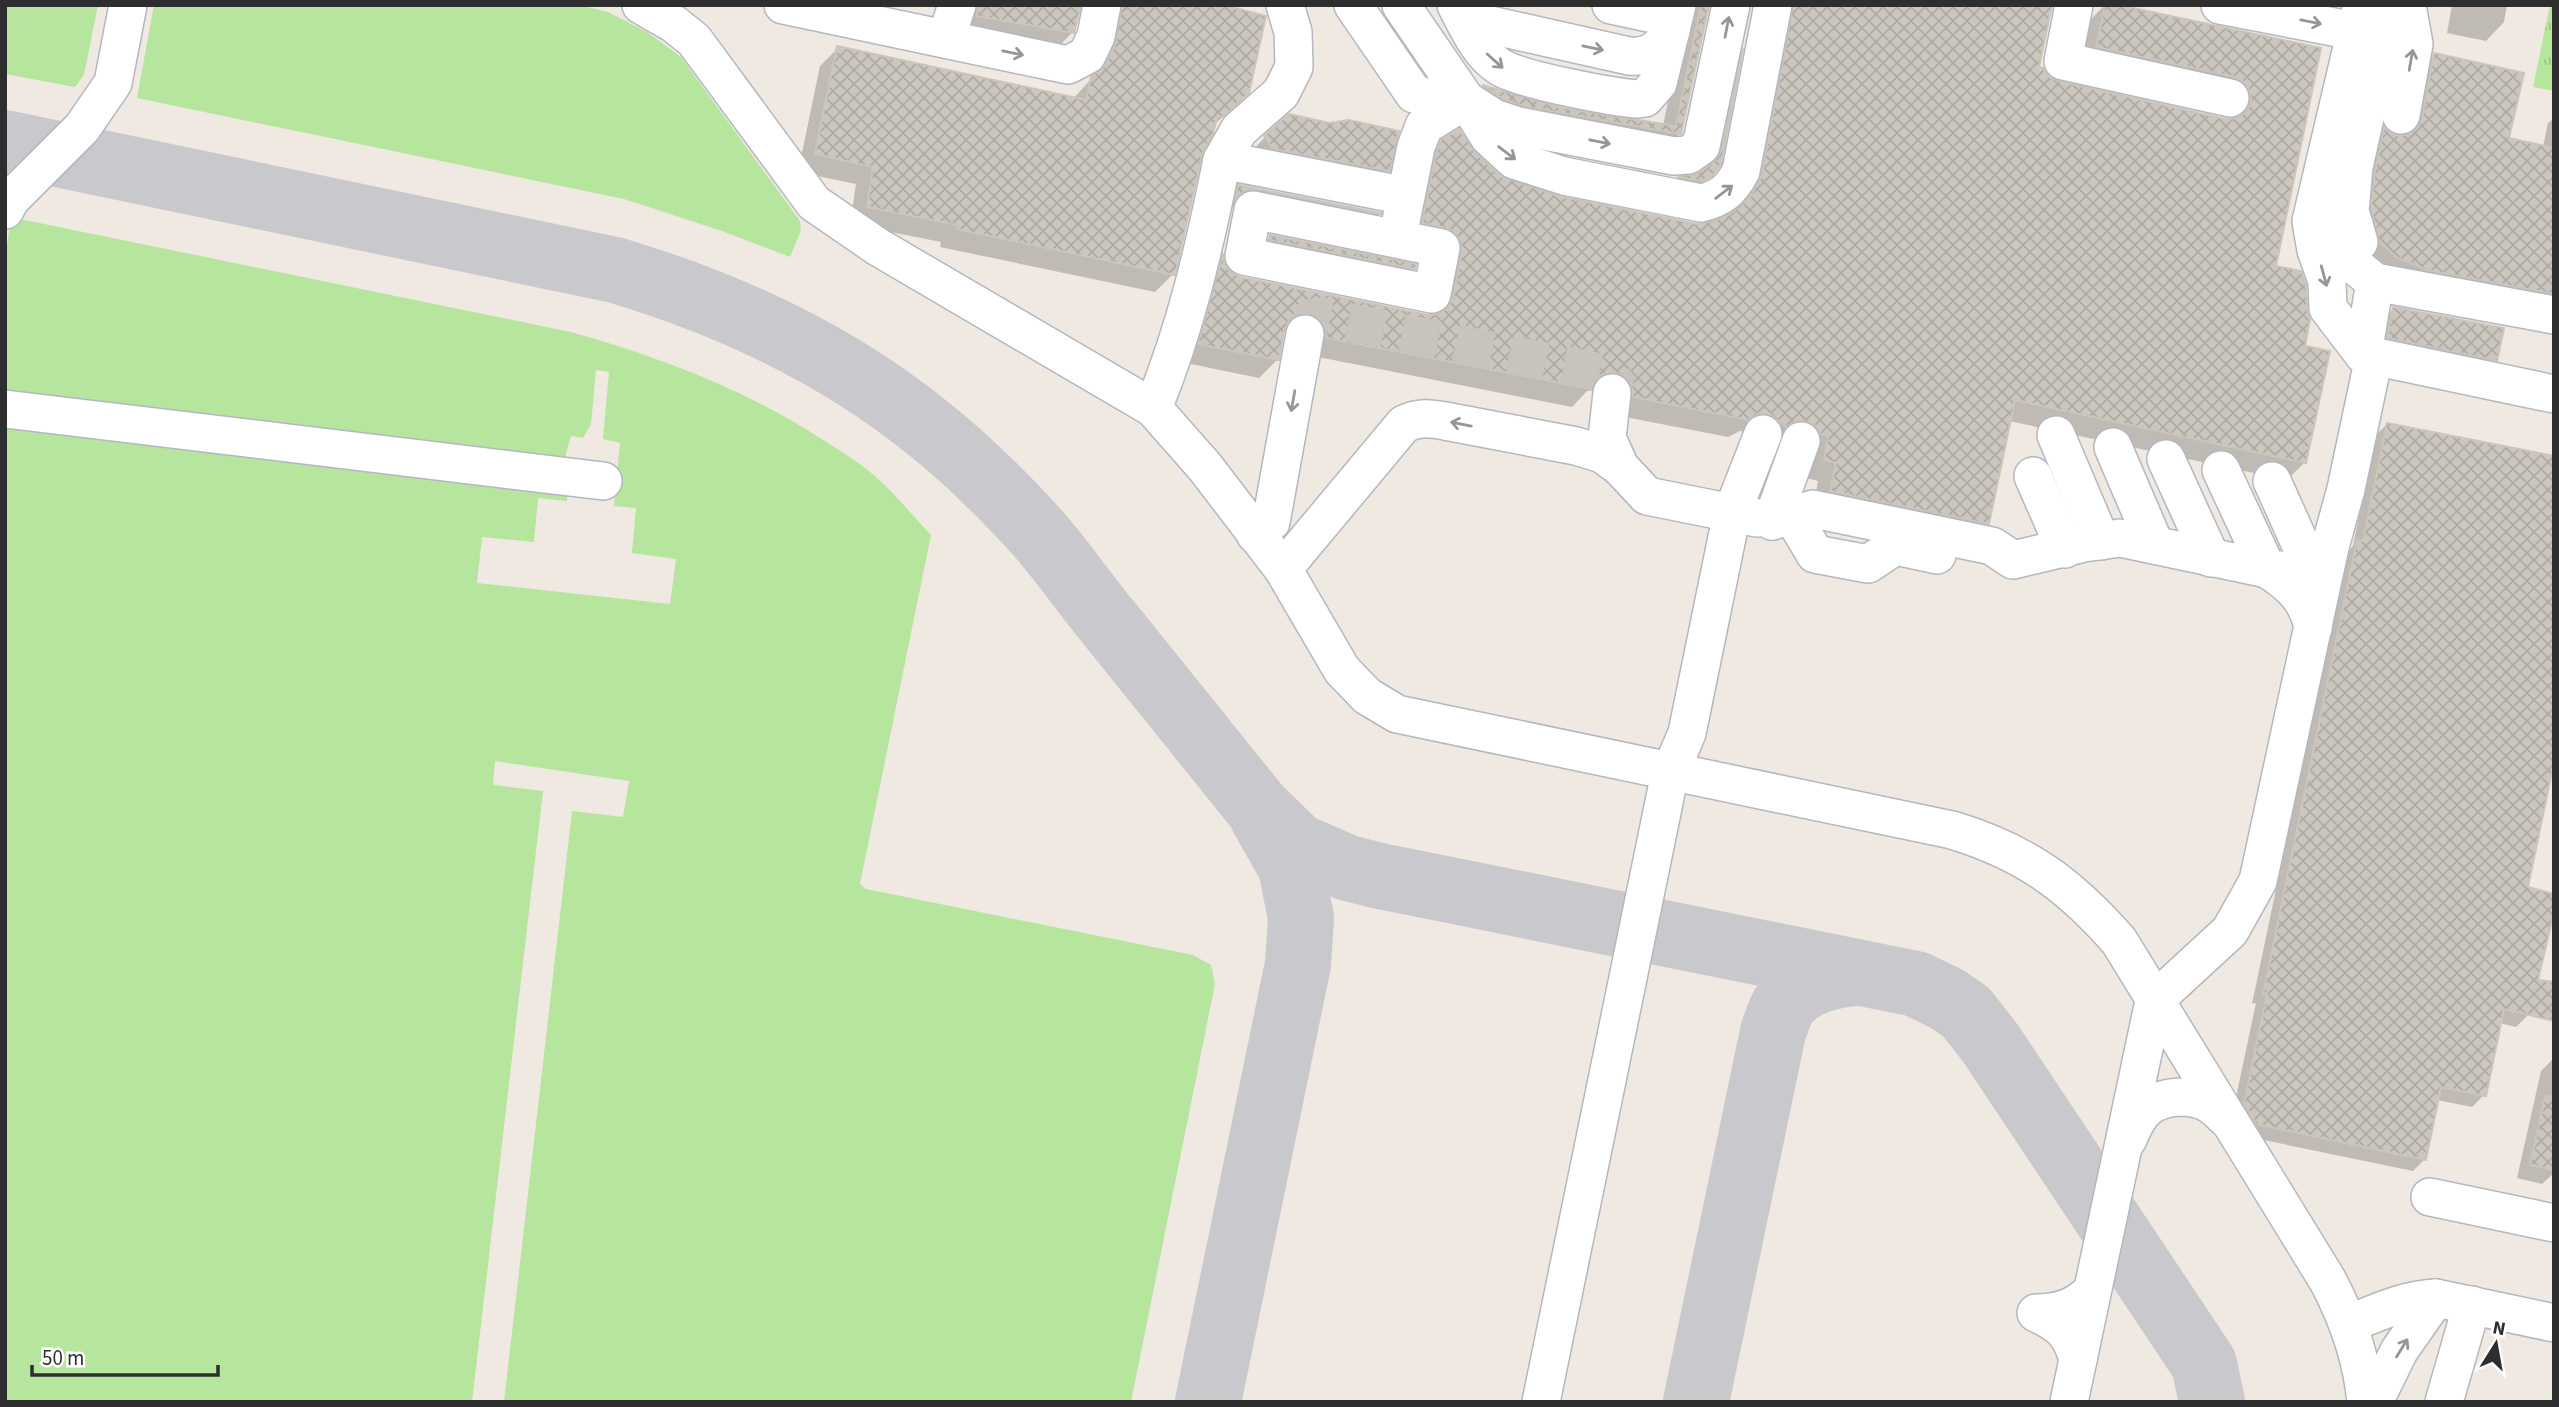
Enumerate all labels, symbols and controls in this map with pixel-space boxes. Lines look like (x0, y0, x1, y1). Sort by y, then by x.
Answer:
one-way arrow (1721, 16, 1734, 39)
one-way arrow (2299, 16, 2322, 29)
one-way arrow (1581, 42, 1604, 56)
one-way arrow (1001, 47, 1024, 60)
one-way arrow (2405, 49, 2418, 72)
one-way arrow (1486, 53, 1504, 69)
one-way arrow (1588, 136, 1611, 149)
one-way arrow (1497, 146, 1516, 161)
one-way arrow (1714, 185, 1733, 200)
one-way arrow (2319, 264, 2332, 286)
one-way arrow (1286, 389, 1299, 412)
one-way arrow (1450, 416, 1473, 430)
north arrow (2461, 1309, 2531, 1379)
text: N (2490, 1314, 2508, 1343)
scale bar (32, 1334, 217, 1378)
one-way arrow (2395, 1339, 2410, 1358)
text: 50 m (42, 1343, 84, 1373)

